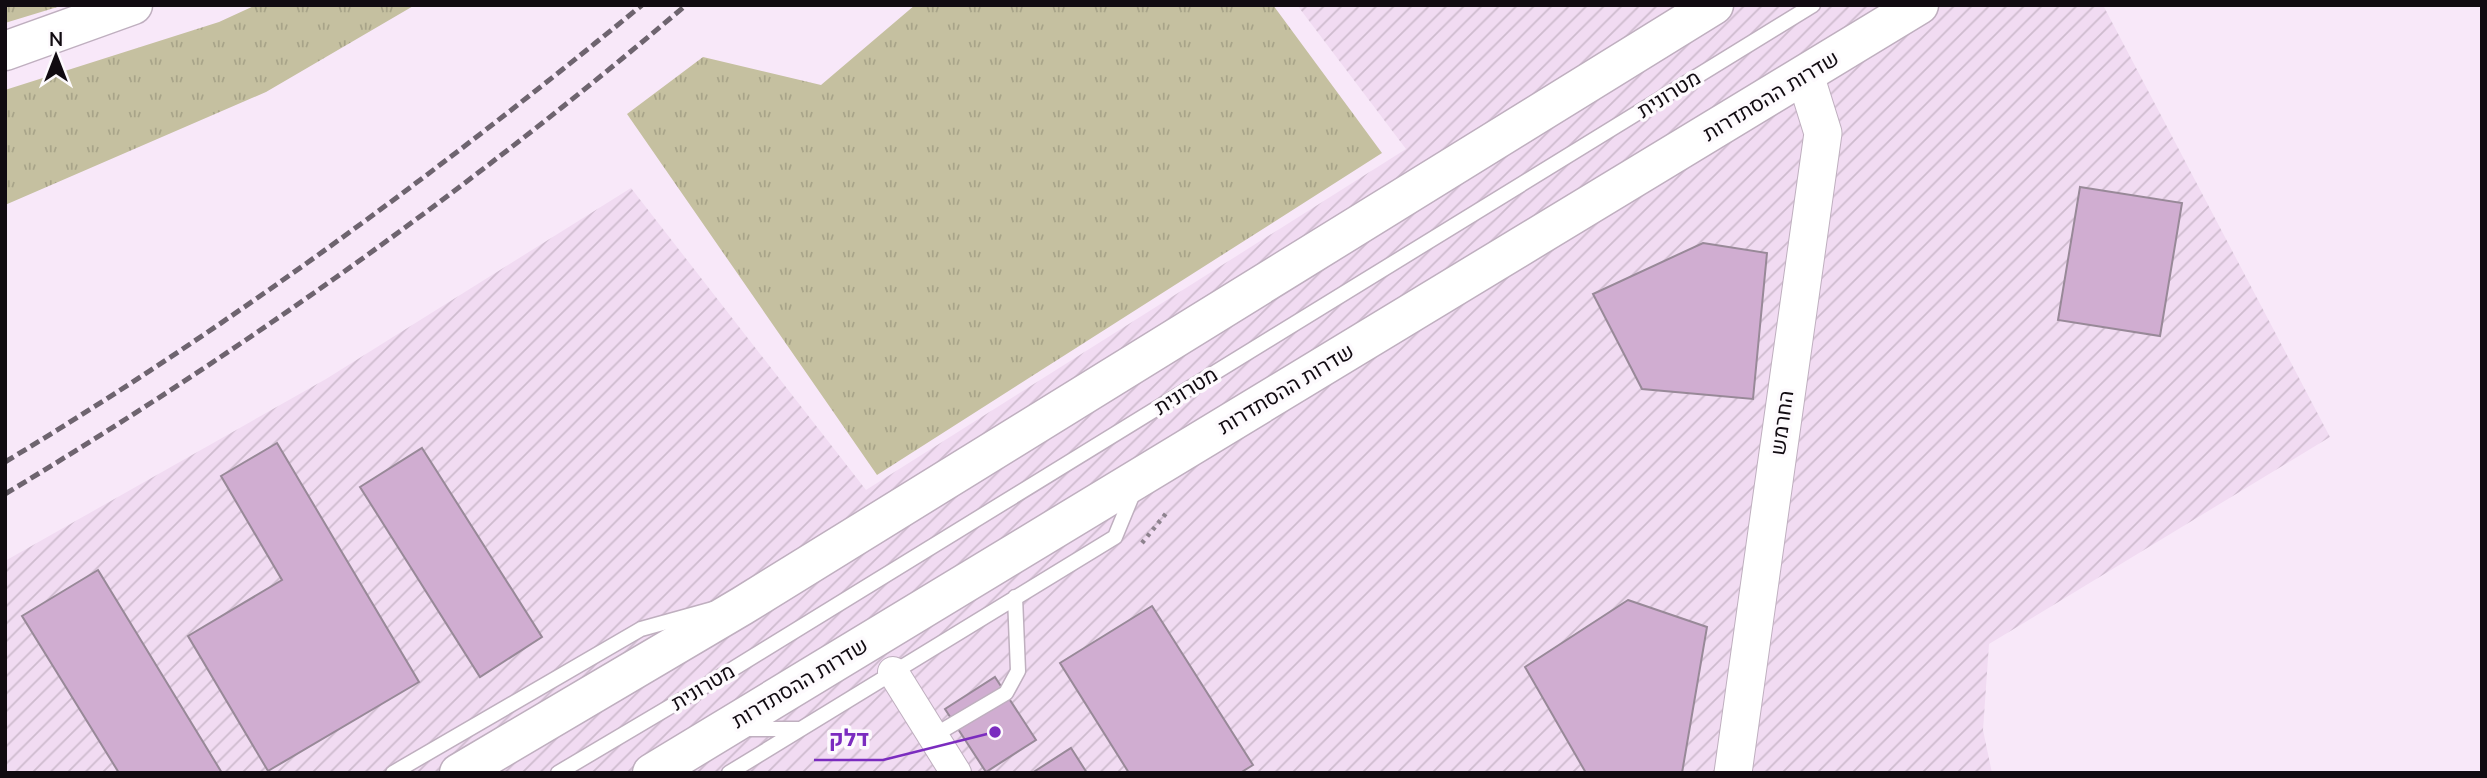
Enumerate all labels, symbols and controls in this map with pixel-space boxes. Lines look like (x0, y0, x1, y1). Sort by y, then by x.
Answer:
north arrow (21, 21, 91, 91)
text: N (49, 27, 63, 53)
street label: שדרות ההסתדרות (1698, 44, 1844, 148)
street label: מטרונית (1632, 64, 1706, 124)
street label: שדרות ההסתדרות (1213, 337, 1359, 441)
street label: מטרונית (1149, 361, 1223, 421)
street label: החרמש (1764, 389, 1800, 457)
street label: שדרות ההסתדרות (727, 631, 873, 735)
street label: מטרונית (666, 657, 740, 717)
callout: דלק (814, 716, 883, 760)
text: דלק (829, 723, 869, 754)

